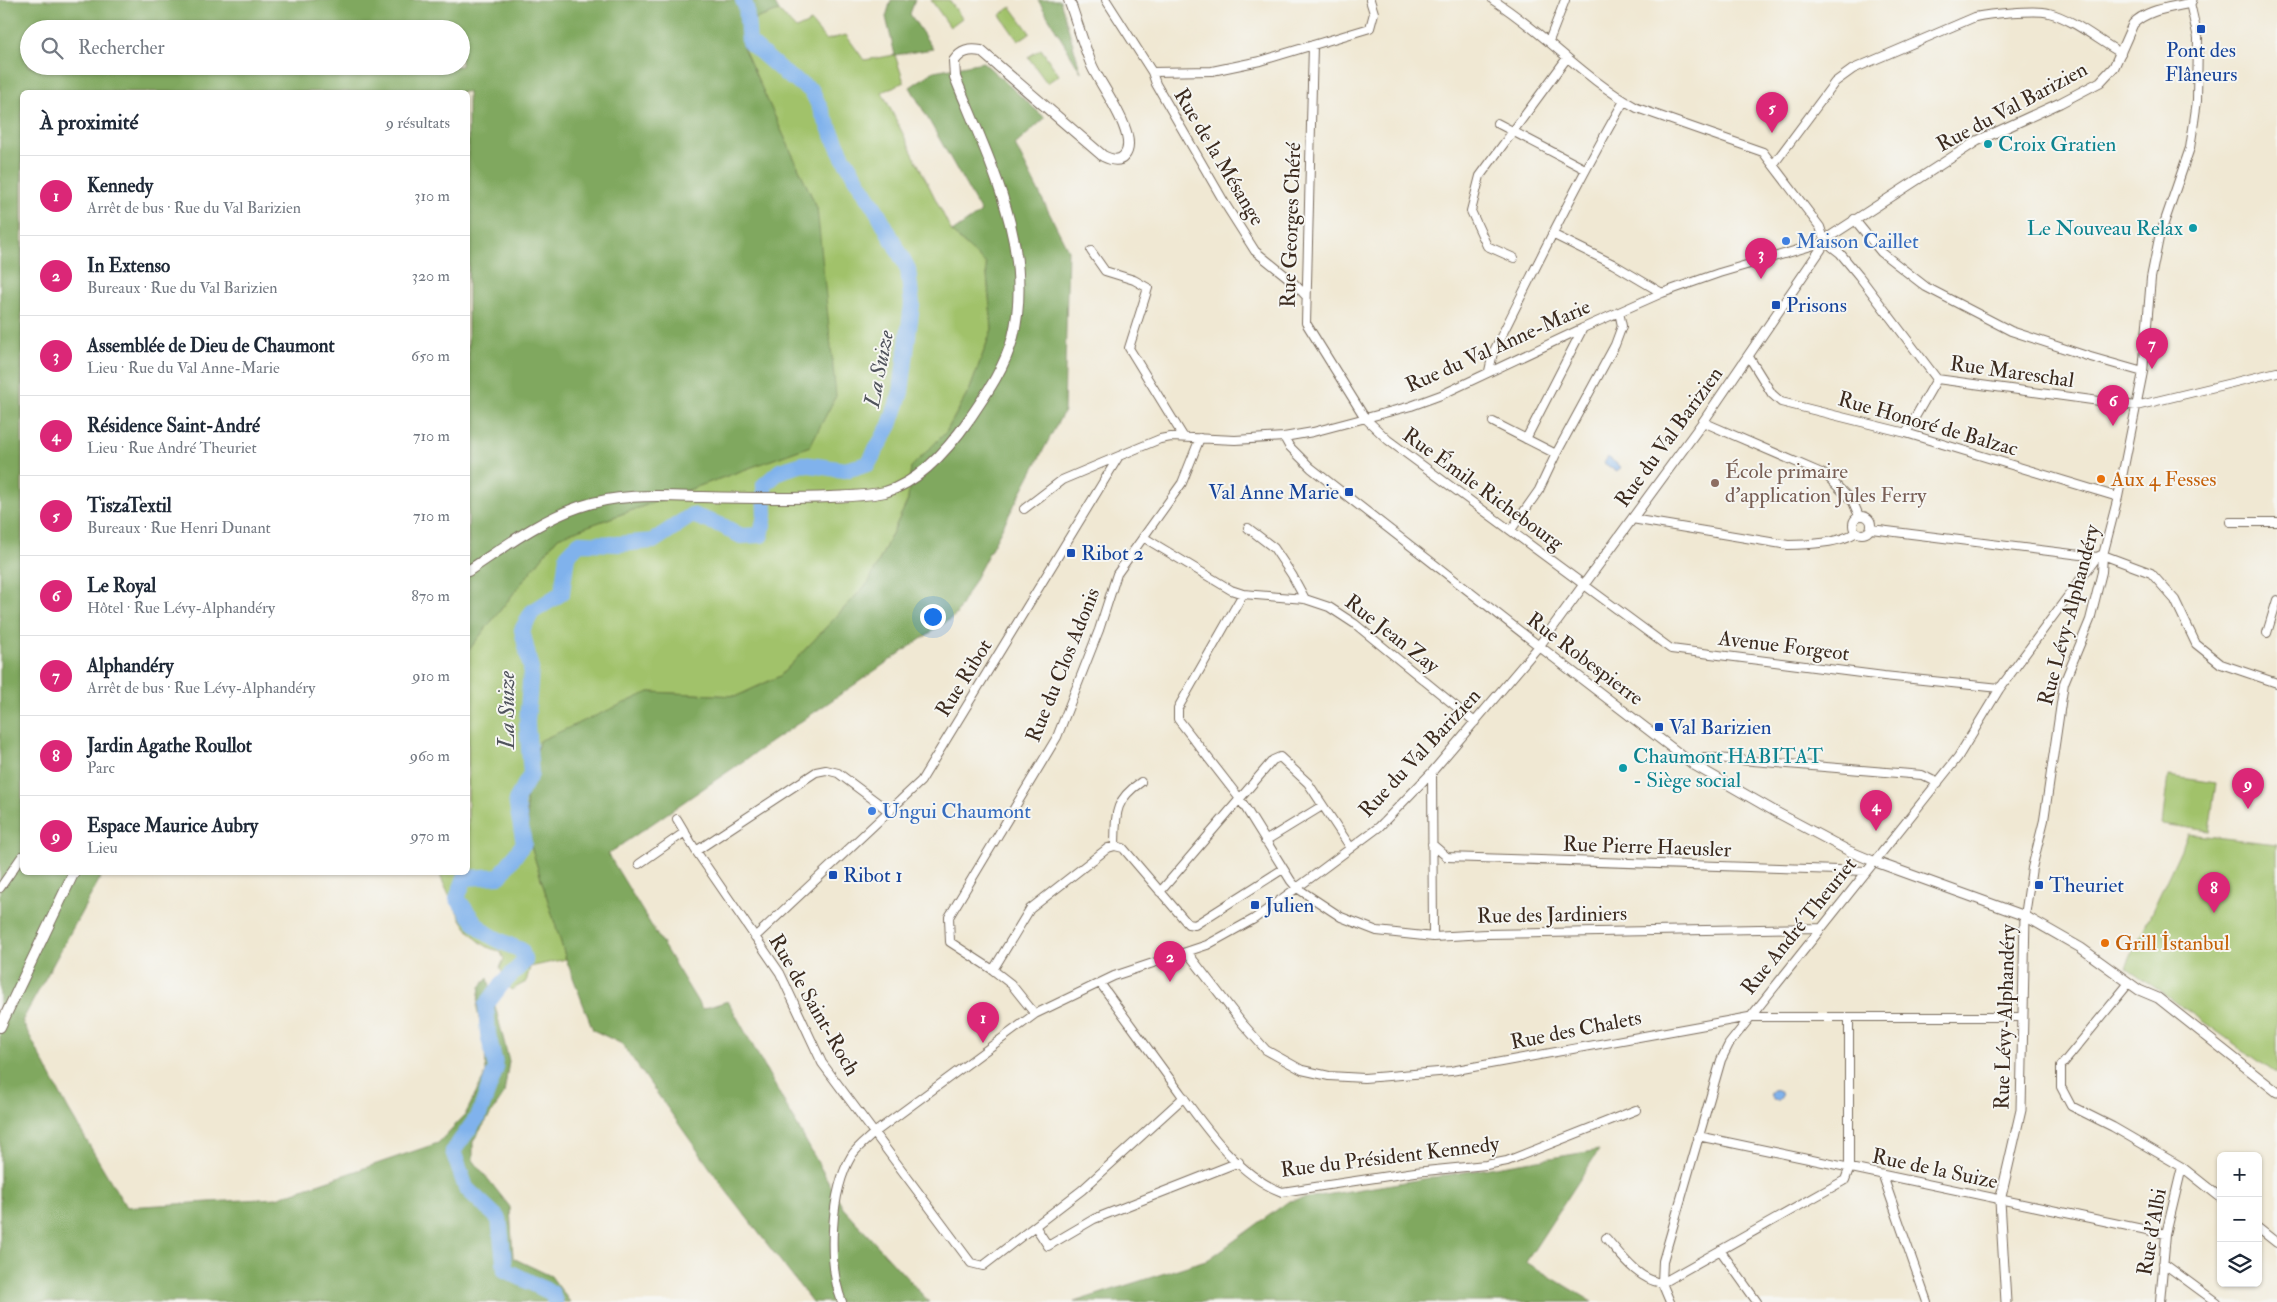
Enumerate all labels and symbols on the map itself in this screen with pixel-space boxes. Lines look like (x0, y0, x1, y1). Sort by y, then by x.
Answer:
marker: Pont des Flâneurs (2195, 23, 2207, 35)
place label: Pont des Flâneurs (2165, 37, 2237, 88)
street label: Rue du Val Barizien (1932, 56, 2092, 158)
street label: Rue de la Mésange (1167, 83, 1271, 231)
pin: 5 (1756, 92, 1788, 133)
place label: Croix Gratien (1998, 131, 2116, 158)
marker: Croix Gratien (1982, 138, 1994, 150)
street label: Rue Georges Chéré (1275, 142, 1307, 308)
place label: Le Nouveau Relax (2027, 215, 2184, 242)
marker: Le Nouveau Relax (2187, 222, 2199, 234)
place label: Maison Caillet (1796, 228, 1919, 255)
marker: Maison Caillet (1780, 235, 1792, 247)
pin: 3 (1745, 238, 1777, 279)
place label: Prisons (1786, 292, 1847, 319)
street label: Rue du Val Anne-Marie (1401, 293, 1595, 399)
marker: Prisons (1770, 299, 1782, 311)
water label: La Suize (858, 327, 900, 411)
pin: 7 (2136, 328, 2168, 369)
street label: Rue Mareschal (1948, 350, 2076, 394)
street label: Rue du Val Barizien (1609, 361, 1729, 513)
street label: Rue Honoré de Balzac (1835, 385, 2022, 463)
pin: 6 (2097, 385, 2129, 426)
street label: Rue Émile Richebourg (1397, 421, 1569, 557)
place label: École primaire d'application Jules Ferry (1725, 458, 1927, 509)
place label: Aux 4 Fesses (2110, 466, 2216, 493)
marker: Aux 4 Fesses (2095, 473, 2107, 485)
marker: École primaire d'application Jules Ferry (1709, 477, 1721, 489)
place label: Val Anne Marie (1208, 479, 1339, 506)
marker: Val Anne Marie (1343, 486, 1355, 498)
street label: Rue Lévy-Alphandéry (2032, 521, 2106, 708)
place label: Ribot 2 (1081, 540, 1144, 567)
marker: Ribot 2 (1065, 547, 1077, 559)
street label: Rue du Clos Adonis (1020, 584, 1106, 746)
street label: Rue Jean Zay (1339, 589, 1445, 680)
your location (920, 604, 946, 630)
street label: Rue Robespierre (1521, 606, 1649, 712)
street label: Avenue Forgeot (1716, 624, 1851, 667)
street label: Rue Ribot (930, 634, 999, 722)
water label: La Suize (493, 670, 521, 750)
street label: Rue du Val Barizien (1353, 683, 1487, 823)
place label: Val Barizien (1669, 714, 1772, 741)
marker: Val Barizien (1653, 721, 1665, 733)
place label: Chaumont HABITAT - Siège social (1633, 743, 1824, 794)
marker: Chaumont HABITAT - Siège social (1617, 762, 1629, 774)
pin: 9 (2232, 768, 2264, 809)
pin: 4 (1860, 790, 1892, 831)
place label: Ungui Chaumont (882, 798, 1031, 825)
marker: Ungui Chaumont (866, 805, 878, 817)
street label: Rue Pierre Haeusler (1562, 831, 1732, 863)
street label: Rue André Theuriet (1735, 852, 1863, 1000)
place label: Ribot 1 (843, 862, 903, 889)
marker: Ribot 1 (827, 869, 839, 881)
place label: Theuriet (2049, 872, 2124, 899)
pin: 8 (2198, 872, 2230, 913)
marker: Theuriet (2033, 879, 2045, 891)
place label: Julien (1264, 892, 1315, 919)
marker: Julien (1249, 899, 1261, 911)
street label: Rue des Jardiniers (1477, 900, 1627, 930)
street label: Rue Lévy-Alphandéry (1988, 923, 2022, 1110)
street label: Rue de Saint-Roch (763, 929, 865, 1081)
place label: Grill İstanbul (2115, 930, 2230, 957)
marker: Grill İstanbul (2099, 937, 2111, 949)
pin: 2 (1154, 941, 1186, 982)
pin: 1 (967, 1002, 999, 1043)
street label: Rue des Chalets (1508, 1004, 1644, 1056)
street label: Rue du Président Kennedy (1279, 1130, 1502, 1184)
street label: Rue de la Suize (1870, 1143, 2001, 1196)
street label: Rue d'Albi (2131, 1186, 2173, 1278)

